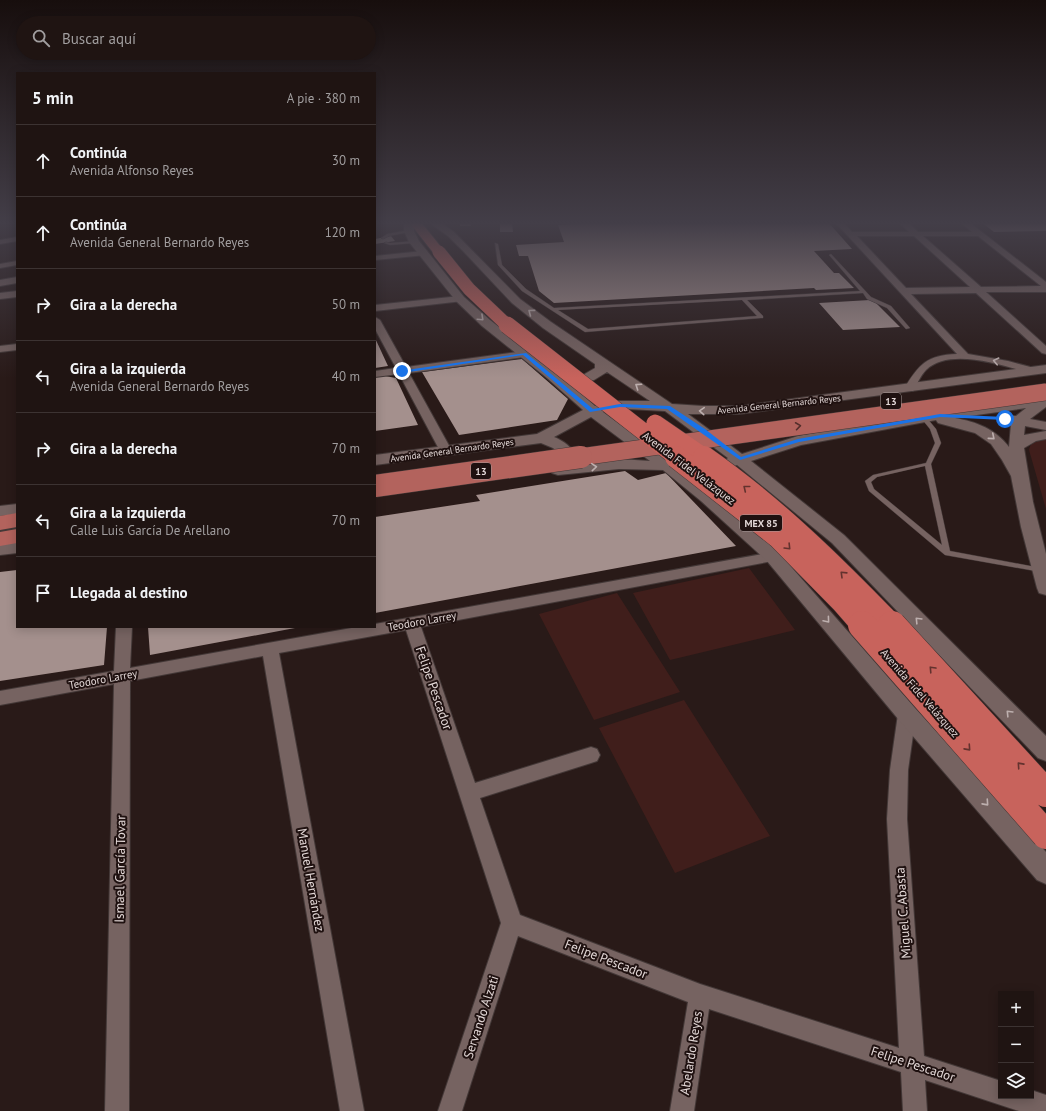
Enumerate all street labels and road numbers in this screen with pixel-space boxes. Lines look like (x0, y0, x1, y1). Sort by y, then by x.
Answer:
street label: Avenida General Bernardo Reyes (717, 392, 841, 416)
road number: 13 (881, 393, 901, 409)
street label: Avenida Fidel Velázquez (640, 428, 738, 508)
street label: Avenida General Bernardo Reyes (390, 436, 514, 464)
road number: 13 (471, 463, 491, 479)
road number: MEX 85 (740, 515, 782, 531)
street label: Teodoro Larrey (387, 608, 458, 634)
street label: Felipe Pescador (412, 644, 456, 733)
street label: Avenida Fidel Velázquez (878, 646, 962, 740)
street label: Teodoro Larrey (68, 666, 139, 692)
street label: Ismael García Tovar (111, 815, 129, 923)
street label: Manuel Hernández (294, 827, 328, 933)
street label: Miguel C. Abasta (891, 867, 915, 959)
street label: Felipe Pescador (562, 935, 650, 983)
street label: Servando Alzati (460, 973, 502, 1061)
street label: Abelardo Reyes (676, 1010, 706, 1096)
street label: Felipe Pescador (869, 1042, 958, 1086)

